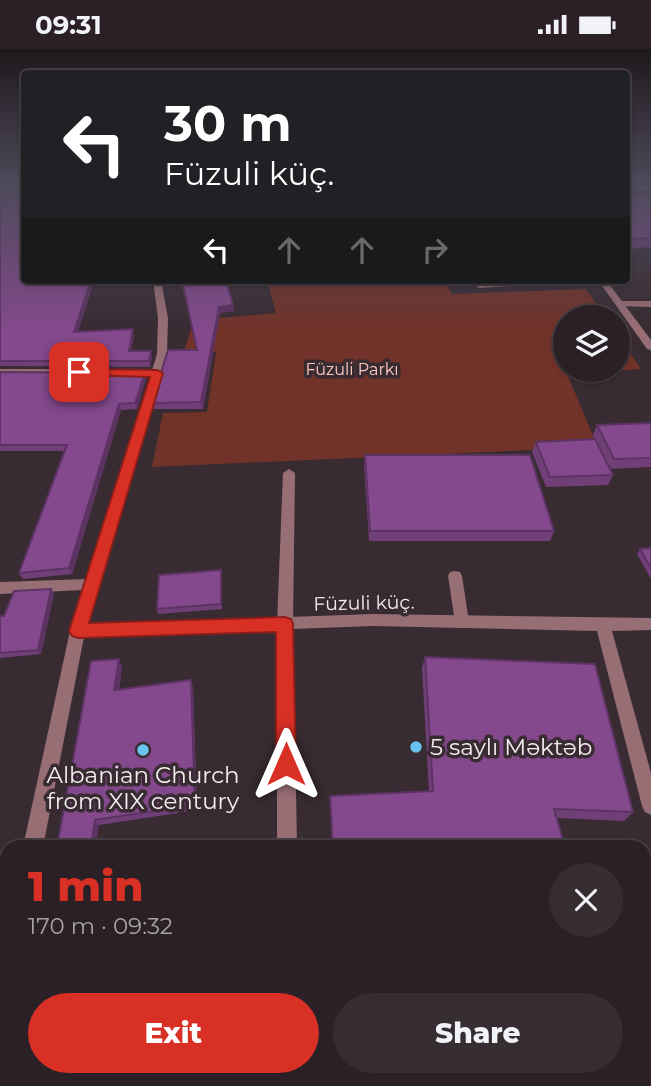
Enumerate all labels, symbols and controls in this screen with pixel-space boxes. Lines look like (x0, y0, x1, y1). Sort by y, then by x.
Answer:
text: 09:31 (35, 9, 102, 41)
text: 30 m (164, 94, 292, 153)
icon: left (49, 98, 140, 189)
text: Füzuli küç. (164, 154, 334, 193)
icon: left (197, 231, 235, 269)
icon: ahead (270, 231, 308, 269)
icon: ahead (343, 231, 381, 269)
icon: right (416, 231, 454, 269)
map controls (553, 305, 630, 382)
button: layers (553, 305, 630, 382)
pin (49, 342, 109, 402)
icon: arrive (60, 353, 98, 391)
park label: Füzuli Parkı (305, 360, 399, 379)
street label: Füzuli küç. (313, 591, 415, 615)
position arrow (249, 727, 323, 801)
place label: 5 saylı Məktəb (430, 733, 592, 761)
marker: 5 saylı Məktəb (408, 739, 424, 755)
marker: Albanian Church from XIX century (135, 742, 151, 758)
place label: Albanian Church from XIX century (46, 761, 240, 815)
text: 1 min (28, 860, 144, 912)
button: close (549, 863, 623, 937)
text: 170 m · 09:32 (28, 912, 173, 940)
button: Exit (28, 993, 319, 1073)
button: Share (333, 993, 623, 1073)

